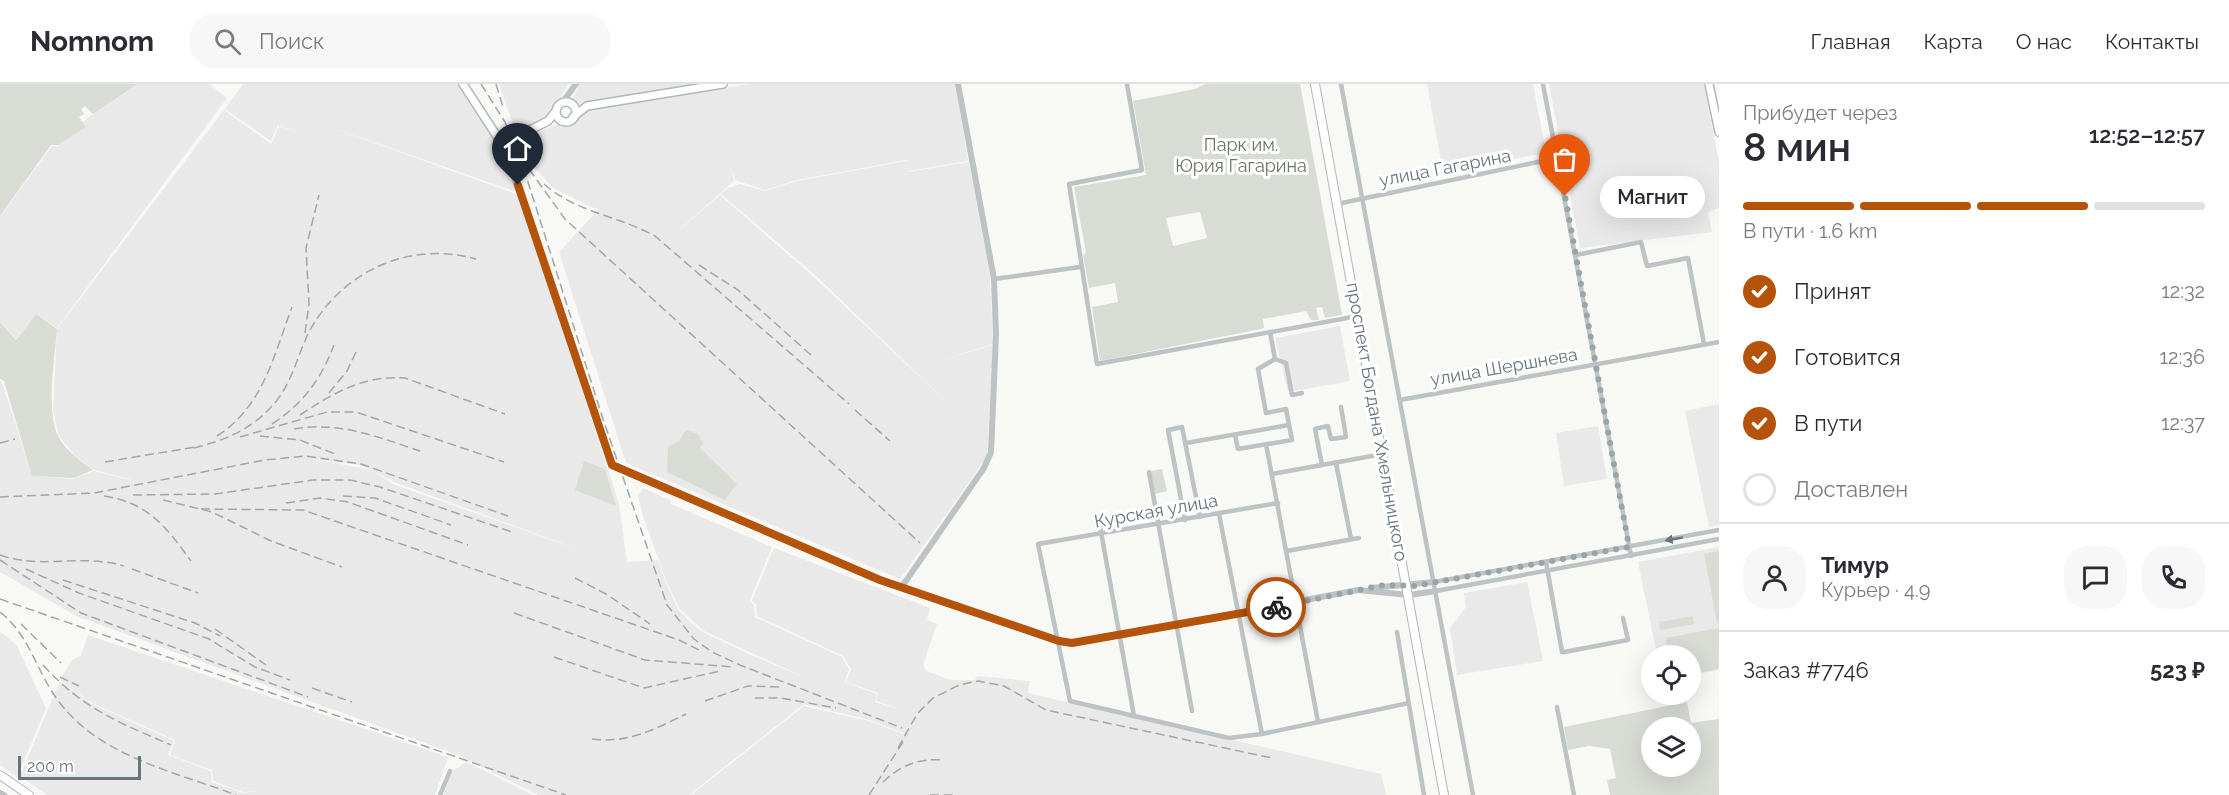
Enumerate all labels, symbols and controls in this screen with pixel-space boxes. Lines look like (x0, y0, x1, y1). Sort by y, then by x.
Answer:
search box (190, 14, 610, 68)
text: Nomnom (30, 25, 154, 58)
icon: search (211, 25, 244, 58)
text: Поиск (259, 28, 325, 54)
text: Главная (1811, 29, 1891, 54)
text: Карта (1924, 29, 1983, 54)
text: О нас (2016, 29, 2072, 54)
text: Контакты (2105, 29, 2199, 54)
text: Прибудет через (1743, 101, 1897, 125)
text: 12:52–12:57 (2089, 122, 2205, 148)
pin (492, 123, 543, 185)
text: 8 мин (1743, 124, 1851, 170)
icon: home (501, 132, 534, 165)
park label: Парк им. Юрия Гагарина (1175, 134, 1307, 176)
pin (1539, 134, 1590, 196)
icon: bag (1548, 143, 1581, 176)
street label: улица Гагарина (1377, 144, 1513, 191)
callout: Магнит (1601, 175, 1706, 217)
text: Магнит (1617, 185, 1688, 209)
text: В пути · 1.6 km (1743, 219, 1878, 243)
icon: check (1743, 275, 1776, 308)
text: Принят (1794, 278, 1871, 304)
text: 12:32 (2161, 279, 2205, 303)
street label: проспект Богдана Хмельницкого (1343, 281, 1412, 563)
icon: check (1743, 341, 1776, 374)
street label: улица Шершнева (1429, 343, 1579, 390)
text: Готовится (1794, 344, 1901, 370)
text: 12:36 (2160, 345, 2205, 369)
icon: check (1743, 407, 1776, 440)
text: В пути (1794, 410, 1862, 436)
text: 12:37 (2161, 411, 2205, 435)
text: Доставлен (1794, 476, 1908, 502)
street label: Курская улица (1093, 489, 1219, 532)
one-way arrow (1664, 534, 1683, 543)
button: person (1743, 546, 1806, 609)
button: chat (2064, 546, 2127, 609)
button: phone (2142, 546, 2205, 609)
text: Тимур (1821, 552, 1889, 578)
courier (1246, 577, 1306, 637)
text: Курьер · 4.9 (1821, 578, 1930, 602)
icon: bike (1260, 591, 1293, 624)
map controls (1641, 645, 1701, 777)
button: locate (1641, 645, 1701, 705)
text: Заказ #7746 (1743, 657, 1869, 683)
text: 523 ₽ (2150, 657, 2205, 683)
button: layers (1641, 717, 1701, 777)
scale bar (18, 753, 141, 780)
text: 200 m (27, 757, 74, 776)

